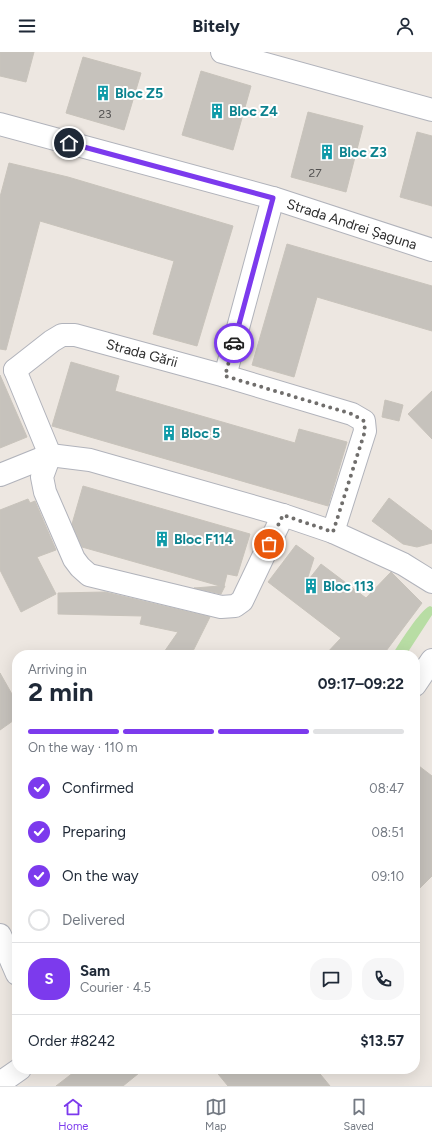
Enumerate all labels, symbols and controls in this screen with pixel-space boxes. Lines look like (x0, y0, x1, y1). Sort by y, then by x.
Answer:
icon: menu (16, 15, 38, 37)
text: Bitely (192, 15, 240, 37)
icon: person (394, 15, 416, 37)
building icon: Bloc Z5 (94, 84, 112, 102)
place label: Bloc Z5 (115, 85, 163, 102)
building icon: Bloc Z4 (208, 102, 226, 120)
place label: Bloc Z4 (229, 103, 278, 120)
house number: 23 (98, 107, 112, 121)
pin (52, 126, 86, 160)
icon: home (58, 132, 80, 154)
building icon: Bloc Z3 (318, 143, 336, 161)
place label: Bloc Z3 (339, 144, 387, 161)
house number: 27 (308, 166, 322, 180)
street label: Strada Andrei Șaguna (285, 195, 419, 254)
courier (214, 323, 254, 363)
icon: car (223, 332, 245, 354)
street label: Strada Gării (104, 336, 180, 371)
building icon: Bloc 5 (160, 424, 178, 442)
place label: Bloc 5 (181, 425, 220, 442)
pin (252, 527, 286, 561)
building icon: Bloc F114 (153, 530, 171, 548)
place label: Bloc F114 (174, 531, 234, 548)
icon: bag (258, 533, 280, 555)
building icon: Bloc 113 (302, 577, 320, 595)
place label: Bloc 113 (323, 578, 374, 595)
text: Arriving in (28, 662, 87, 677)
text: 09:17–09:22 (318, 675, 404, 693)
text: 2 min (28, 676, 94, 708)
text: On the way · 110 m (28, 740, 138, 755)
icon: check (28, 777, 50, 799)
text: Confirmed (62, 779, 134, 797)
text: 08:47 (369, 781, 404, 796)
icon: check (28, 821, 50, 843)
text: Preparing (62, 823, 126, 841)
text: 08:51 (372, 825, 404, 840)
icon: check (28, 865, 50, 887)
text: On the way (62, 867, 139, 885)
text: 09:10 (371, 869, 404, 884)
text: Delivered (62, 911, 125, 929)
button: chat (310, 958, 352, 1000)
button: phone (362, 958, 404, 1000)
text: Sam (80, 962, 110, 980)
text: S (44, 970, 54, 988)
text: Courier · 4.5 (80, 980, 151, 995)
text: Order #8242 (28, 1032, 115, 1050)
text: $13.57 (360, 1032, 404, 1050)
tab: Home (58, 1096, 88, 1133)
tab: Map (205, 1096, 227, 1133)
tab: Saved (343, 1096, 374, 1133)

